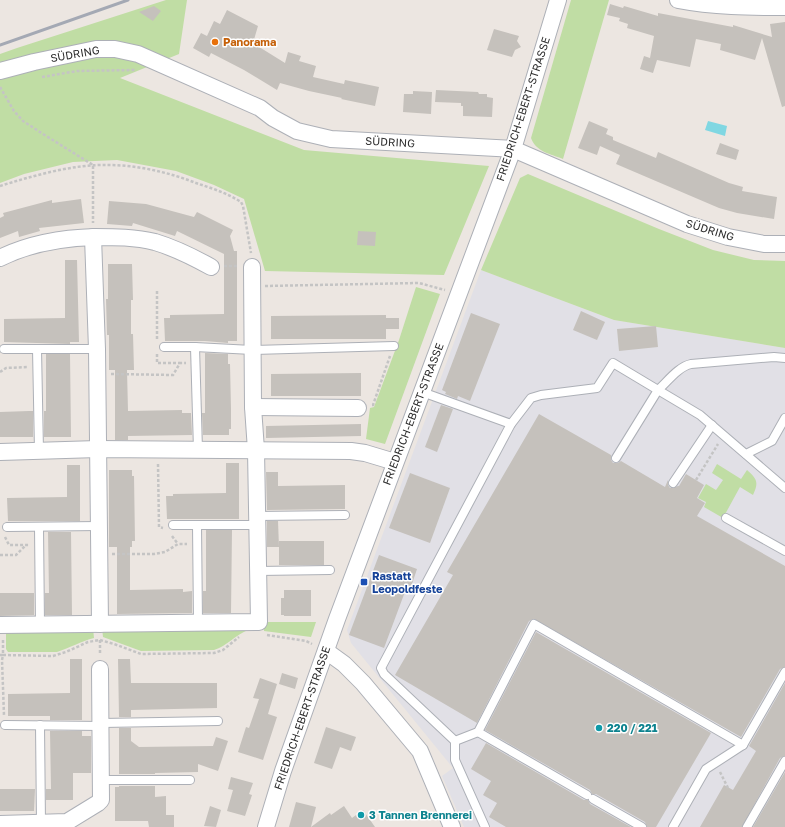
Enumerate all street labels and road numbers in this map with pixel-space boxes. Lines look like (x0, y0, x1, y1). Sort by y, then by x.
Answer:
street label: FRIEDRICH-EBERT-STRASSE (493, 35, 552, 183)
street label: SÜDRING (49, 43, 101, 64)
street label: SÜDRING (365, 134, 415, 149)
street label: SÜDRING (684, 216, 736, 243)
street label: FRIEDRICH-EBERT-STRASSE (379, 341, 446, 487)
street label: FRIEDRICH-EBERT-STRASSE (271, 644, 332, 791)

